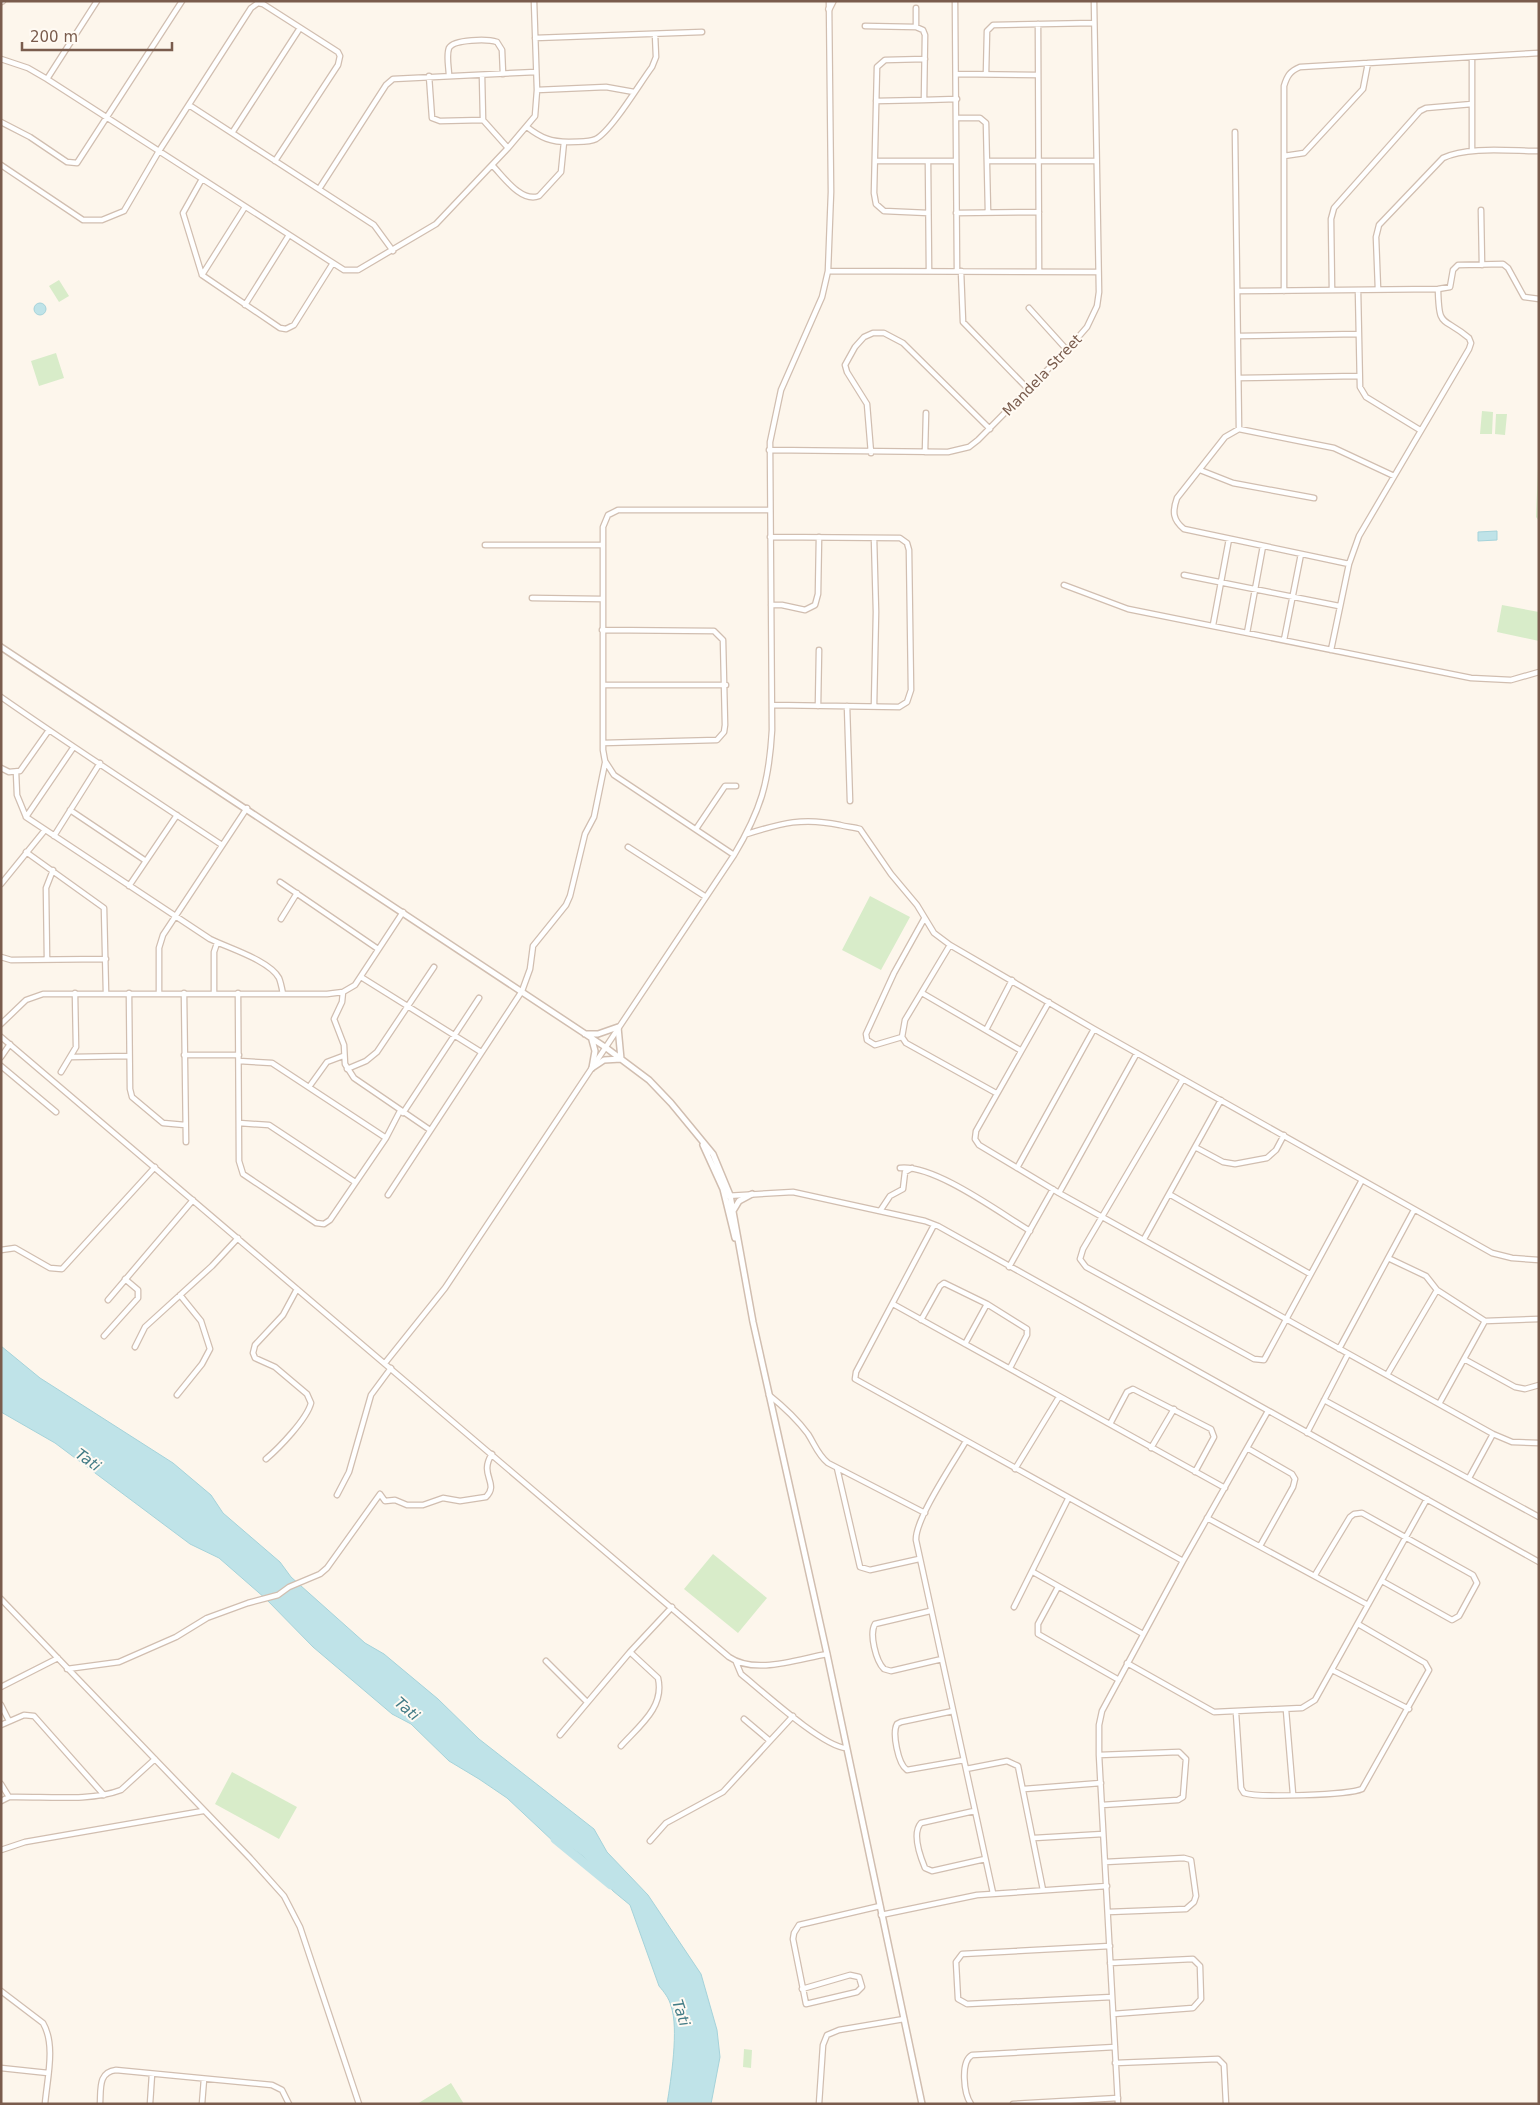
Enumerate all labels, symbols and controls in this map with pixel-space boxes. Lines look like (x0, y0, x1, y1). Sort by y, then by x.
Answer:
scale bar (22, 20, 172, 52)
text: 200 m (30, 28, 78, 46)
street label: Mandela Street (999, 331, 1085, 419)
water label: Tati (72, 1445, 105, 1476)
water label: Tati (391, 1693, 424, 1725)
water label: Tati (668, 1997, 694, 2029)

